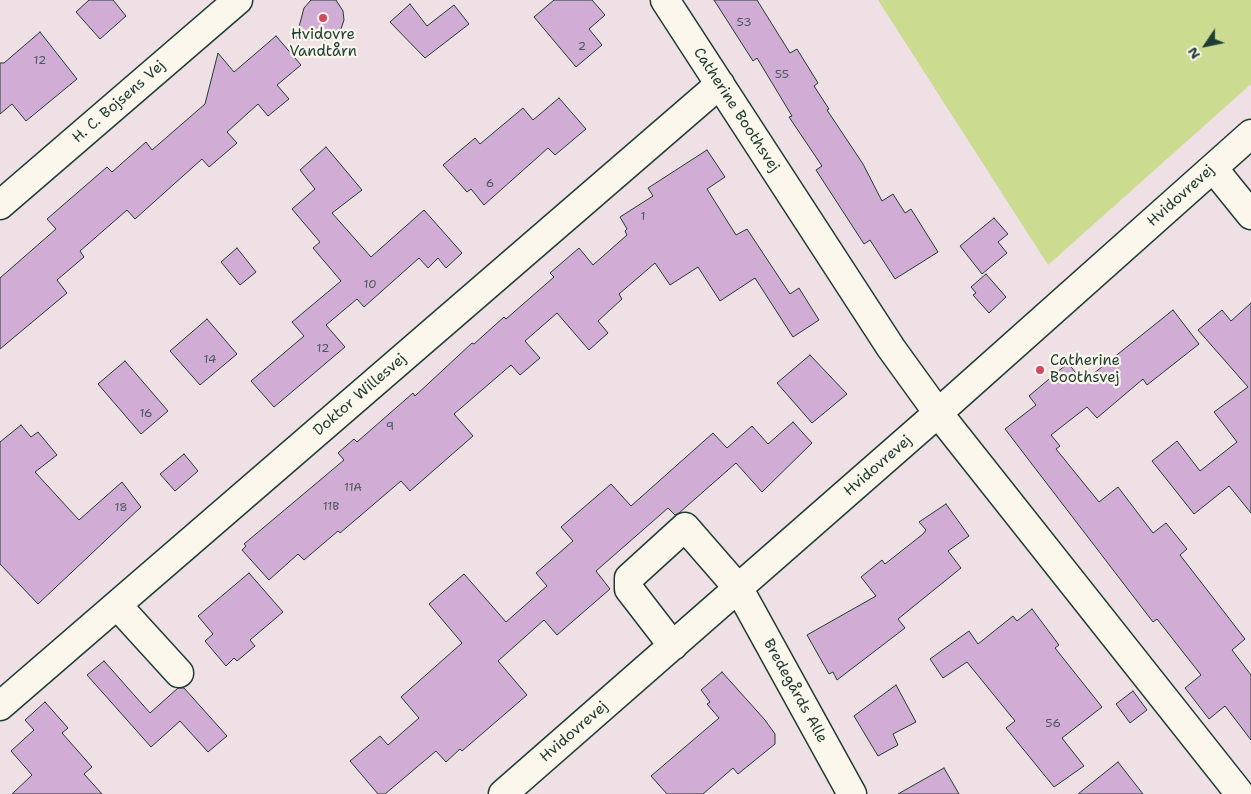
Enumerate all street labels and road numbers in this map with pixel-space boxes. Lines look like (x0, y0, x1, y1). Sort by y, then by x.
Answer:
street label: Catherine Boothsvej (689, 44, 783, 176)
street label: H. C. Bojsens Vej (69, 57, 169, 147)
street label: Hvidovrevej (1144, 161, 1218, 231)
street label: Doktor Willesvej (310, 350, 410, 440)
street label: Hvidovrevej (840, 432, 916, 500)
street label: Bredegårds Alle (759, 636, 831, 746)
street label: Hvidovrevej (536, 698, 612, 766)

